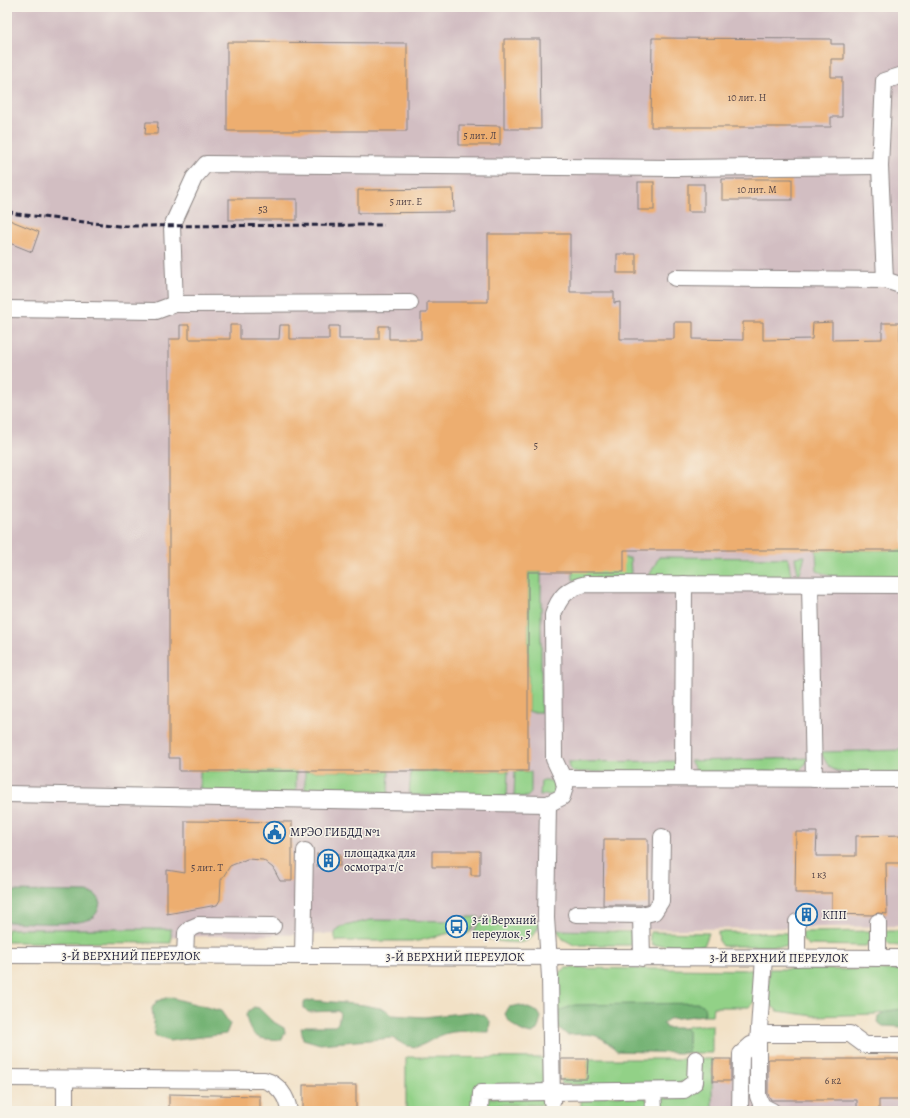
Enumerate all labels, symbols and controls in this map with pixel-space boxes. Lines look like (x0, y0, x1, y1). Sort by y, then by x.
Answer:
house number: 10 лит. Н (728, 91, 766, 104)
house number: 5 лит. Л (464, 129, 497, 142)
house number: 10 лит. М (737, 183, 777, 196)
house number: 5 лит. Е (390, 195, 422, 208)
house number: 5З (258, 203, 268, 216)
house number: 5 (534, 439, 538, 452)
public building icon: МРЭО ГИБДД №1 (262, 819, 288, 845)
place label: МРЭО ГИБДД №1 (290, 824, 380, 840)
place label: площадка для осмотра т/с (344, 845, 416, 875)
building icon: площадка для осмотра т/с (315, 847, 341, 873)
house number: 5 лит. Т (191, 861, 223, 874)
house number: 1 к3 (812, 868, 826, 881)
building icon: КПП (794, 902, 820, 928)
place label: КПП (822, 907, 847, 923)
place label: 3-й Верхний переулок, 5 (472, 912, 537, 942)
bus stop icon: 3-й Верхний переулок, 5 (444, 914, 470, 940)
street label: 3-Й ВЕРХНИЙ ПЕРЕУЛОК (62, 948, 201, 964)
street label: 3-Й ВЕРХНИЙ ПЕРЕУЛОК (386, 949, 525, 965)
street label: 3-Й ВЕРХНИЙ ПЕРЕУЛОК (710, 950, 849, 966)
house number: 6 к2 (825, 1074, 842, 1087)

